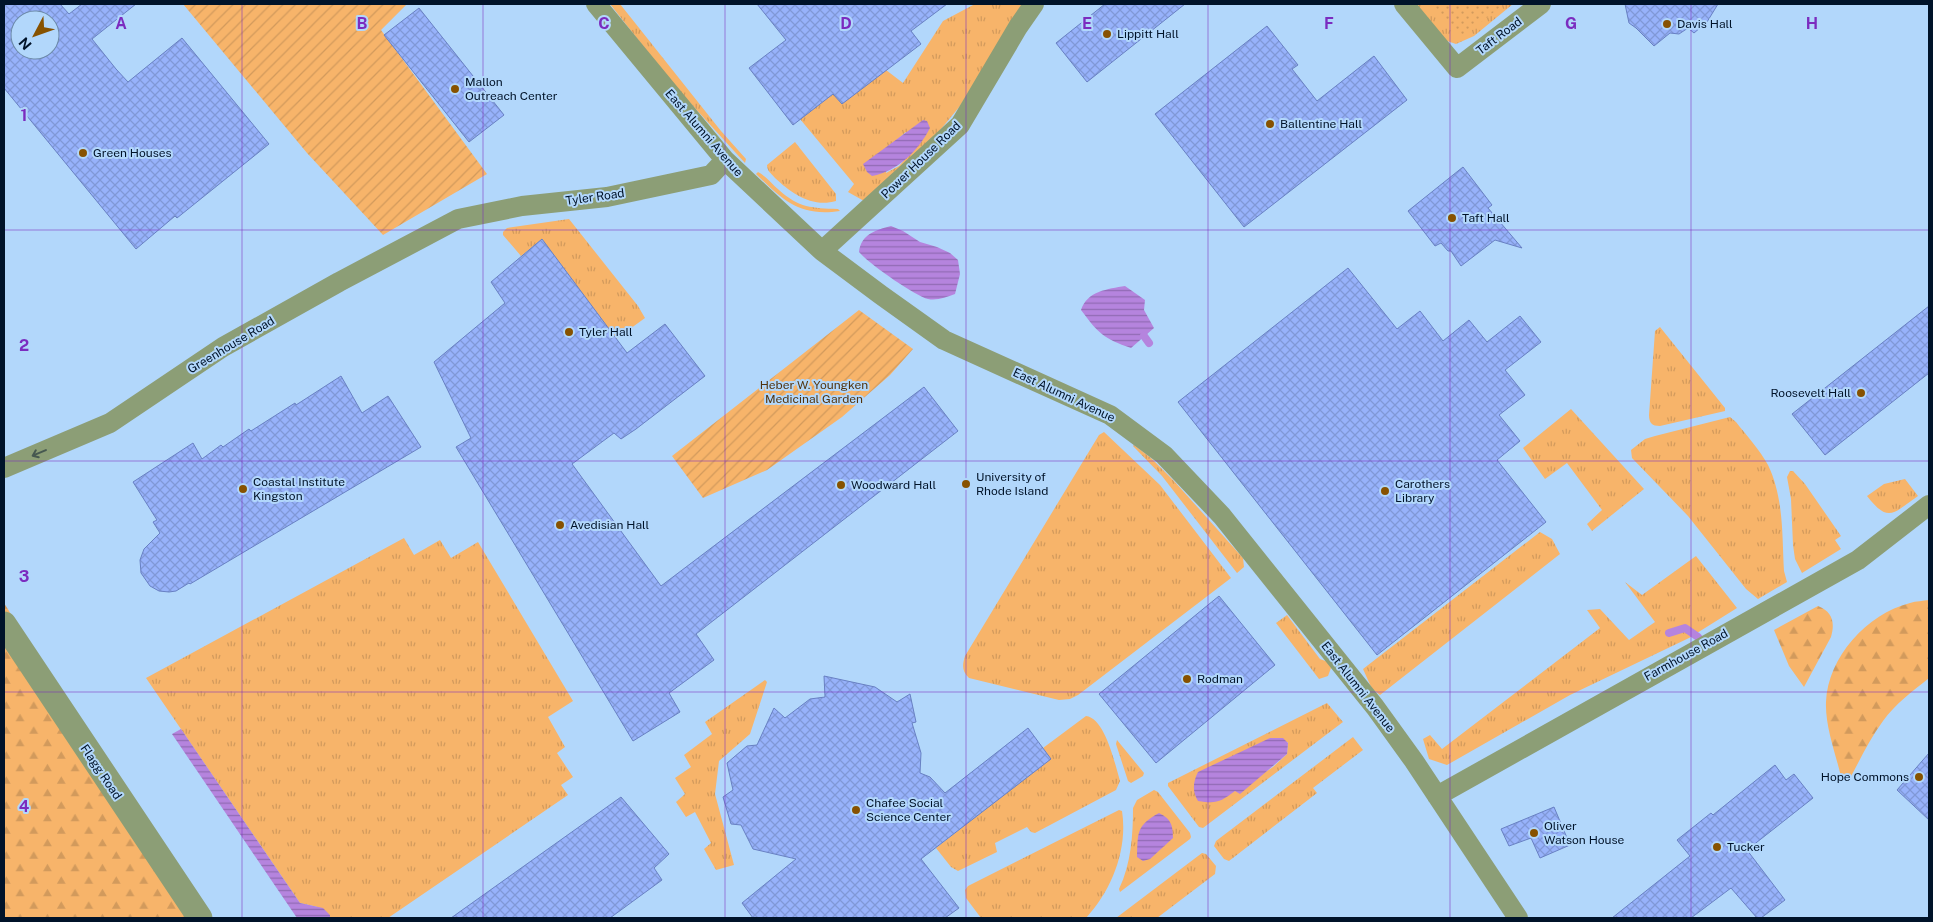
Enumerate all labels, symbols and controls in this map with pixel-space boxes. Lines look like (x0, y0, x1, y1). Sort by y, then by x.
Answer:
north arrow (10, 10, 60, 60)
text: A (115, 14, 127, 33)
text: B (357, 14, 368, 33)
text: C (598, 14, 610, 33)
text: D (840, 14, 852, 33)
text: E (1082, 14, 1092, 33)
text: F (1324, 14, 1334, 33)
street label: Taft Road (1474, 14, 1524, 58)
text: G (1565, 14, 1577, 33)
text: H (1806, 14, 1818, 33)
place label: Davis Hall (1677, 17, 1733, 31)
marker: Davis Hall (1661, 18, 1673, 30)
place label: Lippitt Hall (1117, 27, 1179, 41)
marker: Lippitt Hall (1101, 28, 1113, 40)
text: N (16, 34, 35, 53)
place label: Mallon Outreach Center (465, 75, 558, 103)
marker: Mallon Outreach Center (449, 83, 461, 95)
street label: East Alumni Avenue (662, 87, 746, 180)
text: 1 (21, 106, 27, 125)
place label: Ballentine Hall (1280, 117, 1362, 131)
marker: Ballentine Hall (1264, 118, 1276, 130)
street label: Power House Road (878, 119, 964, 201)
place label: Green Houses (93, 146, 172, 160)
marker: Green Houses (77, 147, 89, 159)
street label: Tyler Road (565, 186, 625, 208)
place label: Taft Hall (1462, 211, 1510, 225)
marker: Taft Hall (1446, 212, 1458, 224)
street label: Greenhouse Road (185, 314, 277, 376)
place label: Tyler Hall (579, 325, 633, 339)
marker: Tyler Hall (563, 326, 575, 338)
text: 2 (19, 336, 29, 355)
street label: East Alumni Avenue (1011, 365, 1117, 425)
park label: Heber W. Youngken Medicinal Garden (760, 378, 868, 406)
place label: Roosevelt Hall (1770, 386, 1851, 400)
marker: Roosevelt Hall (1855, 387, 1867, 399)
one-way arrow (32, 449, 47, 459)
place label: University of Rhode Island (976, 470, 1048, 498)
place label: Coastal Institute Kingston (253, 475, 345, 503)
place label: Carothers Library (1395, 477, 1450, 505)
place label: Woodward Hall (851, 478, 936, 492)
marker: University of Rhode Island (960, 478, 972, 490)
marker: Woodward Hall (835, 479, 847, 491)
marker: Coastal Institute Kingston (237, 483, 249, 495)
marker: Carothers Library (1379, 485, 1391, 497)
place label: Avedisian Hall (570, 518, 649, 532)
marker: Avedisian Hall (554, 519, 566, 531)
text: 3 (19, 567, 29, 586)
street label: Farmhouse Road (1642, 626, 1730, 684)
street label: East Alumni Avenue (1318, 639, 1398, 735)
place label: Rodman (1197, 672, 1243, 686)
marker: Rodman (1181, 673, 1193, 685)
street label: Flagg Road (77, 742, 125, 802)
place label: Hope Commons (1821, 770, 1909, 784)
marker: Hope Commons (1913, 771, 1925, 783)
place label: Chafee Social Science Center (866, 796, 951, 824)
text: 4 (19, 797, 30, 816)
marker: Chafee Social Science Center (850, 804, 862, 816)
place label: Oliver Watson House (1544, 819, 1625, 847)
marker: Oliver Watson House (1528, 827, 1540, 839)
place label: Tucker (1727, 840, 1765, 854)
marker: Tucker (1711, 841, 1723, 853)

